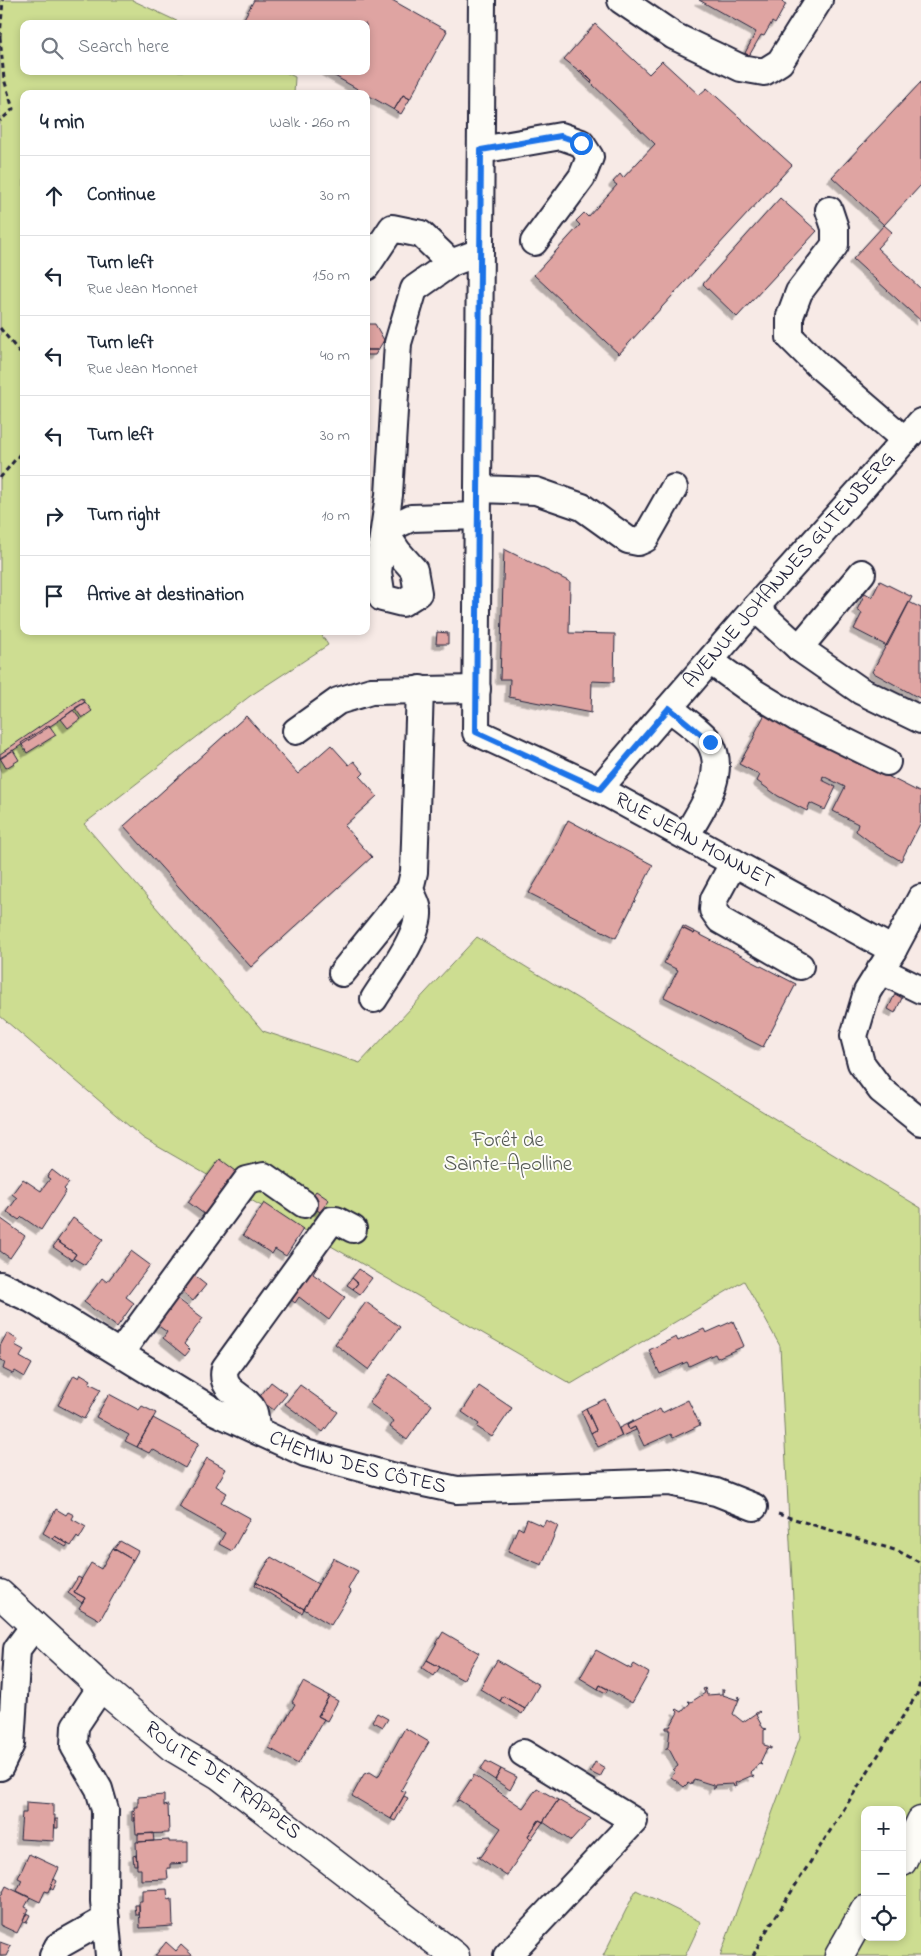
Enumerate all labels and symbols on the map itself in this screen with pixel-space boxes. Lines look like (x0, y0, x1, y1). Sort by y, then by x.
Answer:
route start (570, 132, 593, 155)
street label: AVENUE JOHANNES GUTENBERG (677, 445, 903, 696)
route end (699, 731, 722, 754)
street label: RUE JEAN MONNET (609, 785, 779, 897)
park label: Forêt de Sainte-Apolline (444, 1126, 573, 1180)
street label: CHEMIN DES CÔTES (264, 1423, 449, 1502)
street label: ROUTE DE TRAPPES (137, 1714, 307, 1847)

